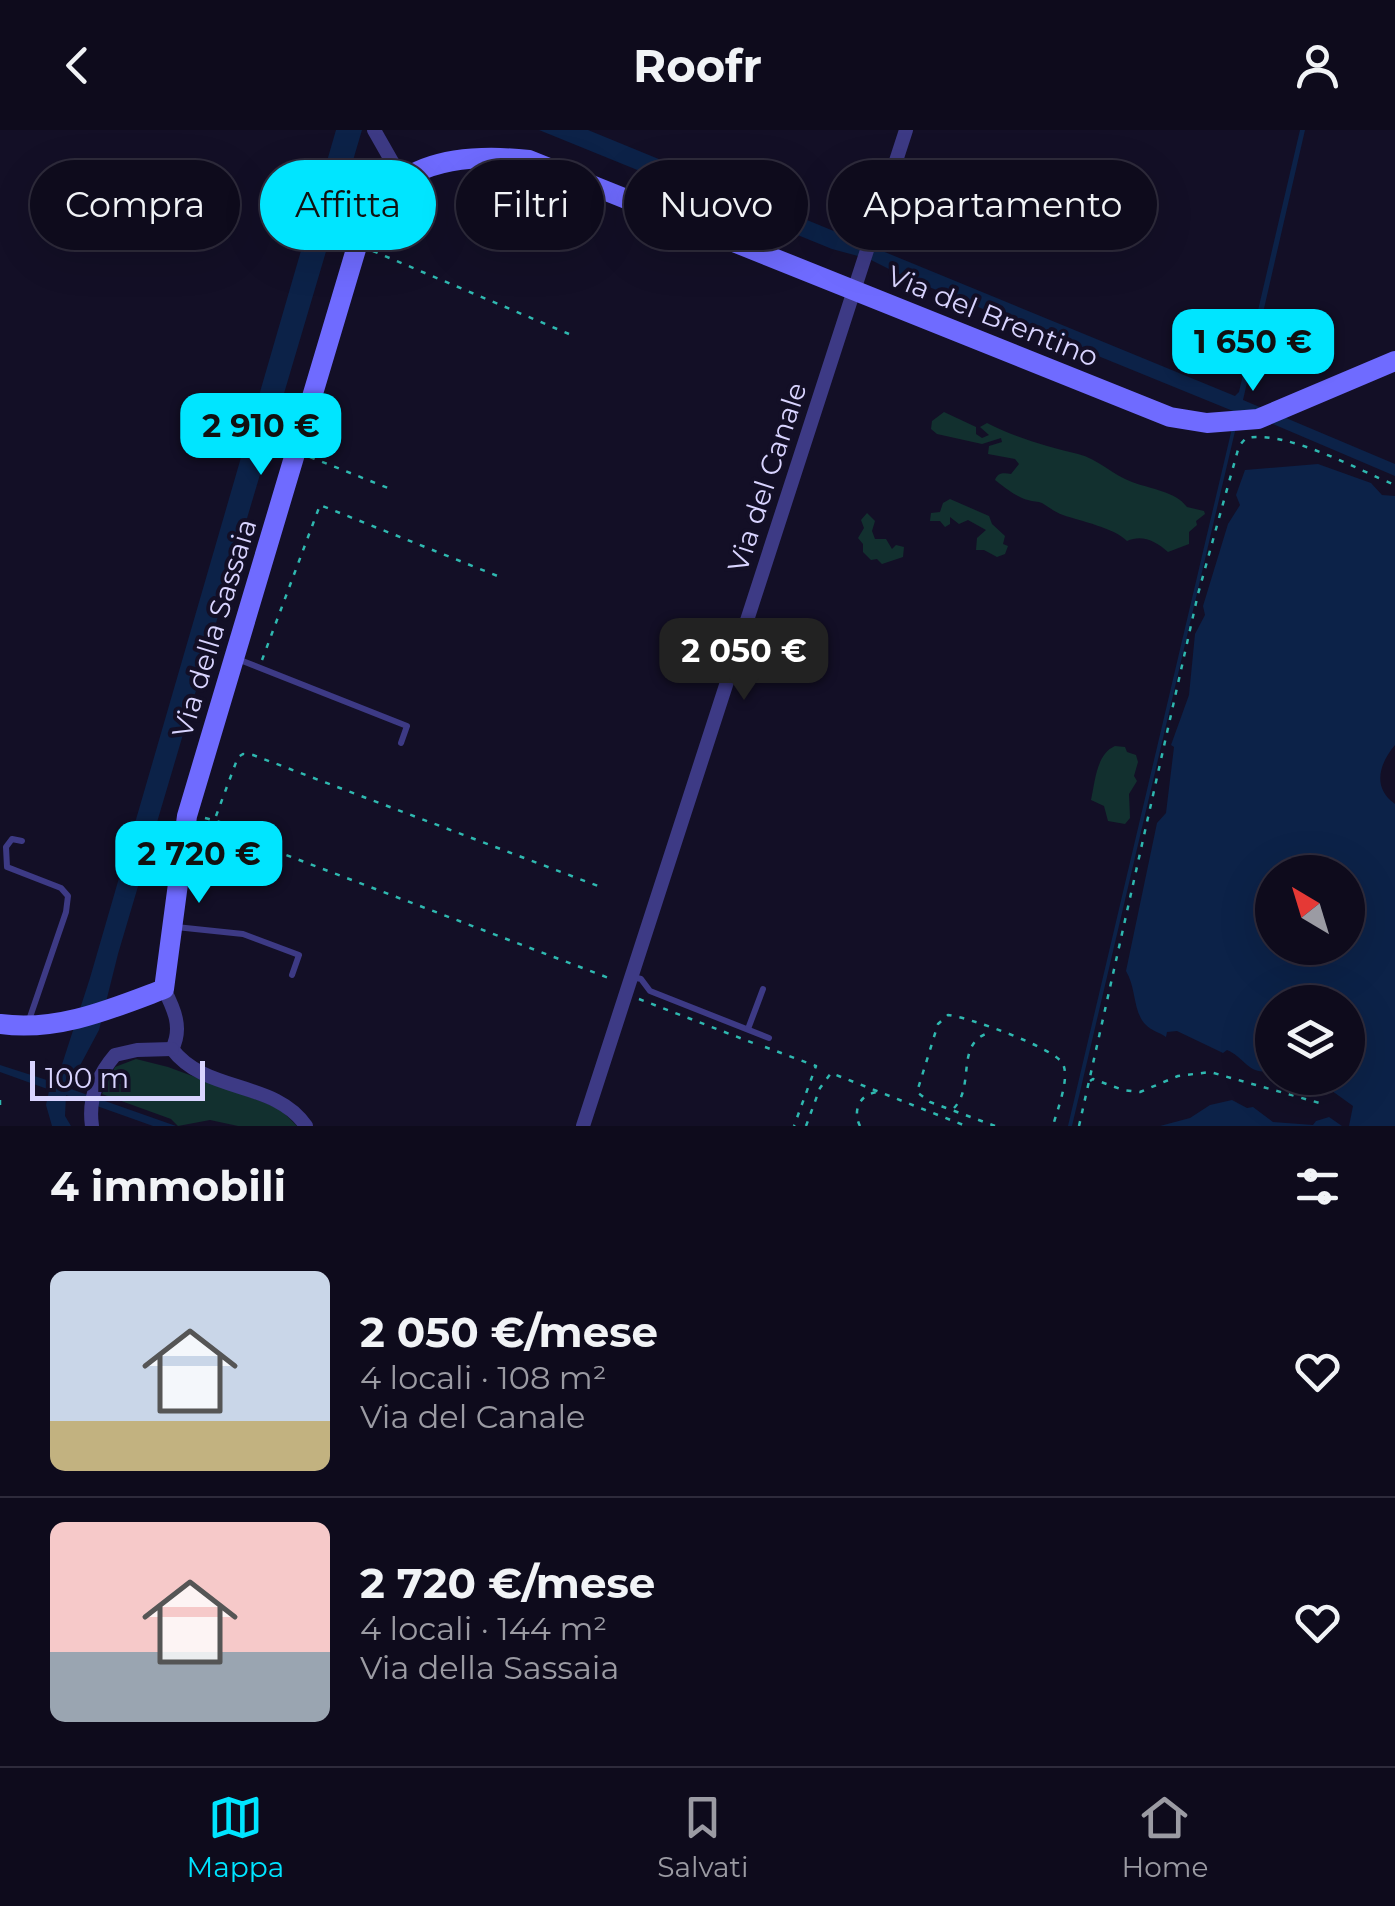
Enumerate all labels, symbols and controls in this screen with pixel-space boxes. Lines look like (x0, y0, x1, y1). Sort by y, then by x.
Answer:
icon: back (50, 38, 105, 93)
text: Roofr (633, 38, 762, 93)
icon: person (1290, 38, 1345, 93)
chip: Compra (30, 160, 240, 250)
chip: Affitta (260, 160, 436, 250)
chip: Filtri (456, 160, 604, 250)
chip: Nuovo (624, 160, 808, 250)
chip: Appartamento (828, 160, 1157, 250)
street label: Via del Brentino (883, 258, 1103, 374)
pin: 1 650 € (1161, 309, 1345, 394)
text: 1 650 € (1194, 322, 1312, 361)
street label: Via del Canale (720, 378, 814, 576)
pin: 2 910 € (169, 393, 353, 478)
text: 2 910 € (202, 406, 320, 445)
street label: Via della Sassaia (165, 515, 263, 741)
pin: 2 050 € (652, 618, 836, 703)
text: 2 050 € (681, 631, 807, 670)
pin: 2 720 € (107, 821, 291, 906)
text: 2 720 € (137, 834, 261, 873)
north arrow (1255, 855, 1365, 965)
map controls (1255, 855, 1365, 1095)
button: layers (1255, 985, 1365, 1095)
scale bar (30, 1056, 205, 1100)
text: 100 m (45, 1061, 129, 1095)
icon: filters (1290, 1159, 1345, 1214)
text: 4 immobili (50, 1160, 286, 1212)
text: 2 050 €/mese (360, 1306, 658, 1358)
icon: home (130, 1311, 250, 1431)
icon: heart (1290, 1344, 1345, 1399)
text: 4 locali · 108 m² (360, 1358, 606, 1397)
text: Via del Canale (360, 1397, 585, 1436)
text: 2 720 €/mese (360, 1557, 655, 1609)
icon: home (130, 1562, 250, 1682)
icon: heart (1290, 1595, 1345, 1650)
text: 4 locali · 144 m² (360, 1609, 607, 1648)
text: Via della Sassaia (360, 1648, 619, 1687)
tab: Mappa (187, 1790, 284, 1884)
tab: Salvati (657, 1790, 749, 1884)
tab: Home (1122, 1790, 1208, 1884)

